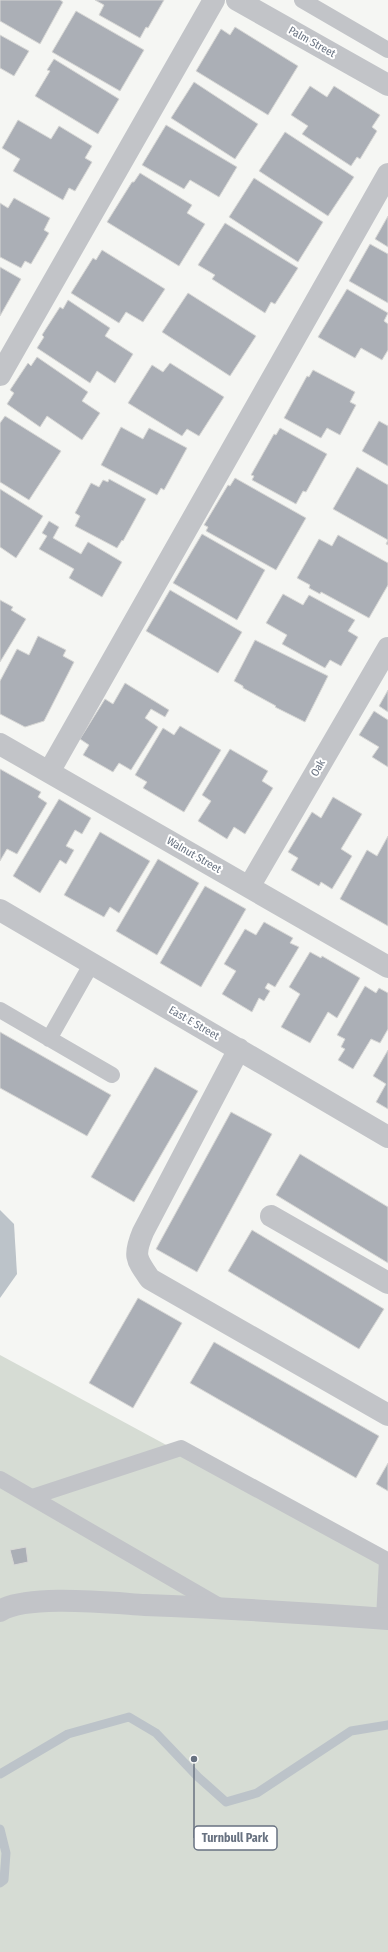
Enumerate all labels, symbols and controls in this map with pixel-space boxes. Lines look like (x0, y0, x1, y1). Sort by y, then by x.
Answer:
street label: Palm Street (286, 24, 338, 60)
street label: Oak (308, 757, 328, 779)
street label: Walnut Street (164, 834, 224, 876)
street label: East E Street (166, 1003, 222, 1043)
callout: Turnbull Park (194, 1826, 277, 1850)
text: Turnbull Park (202, 1831, 269, 1845)

